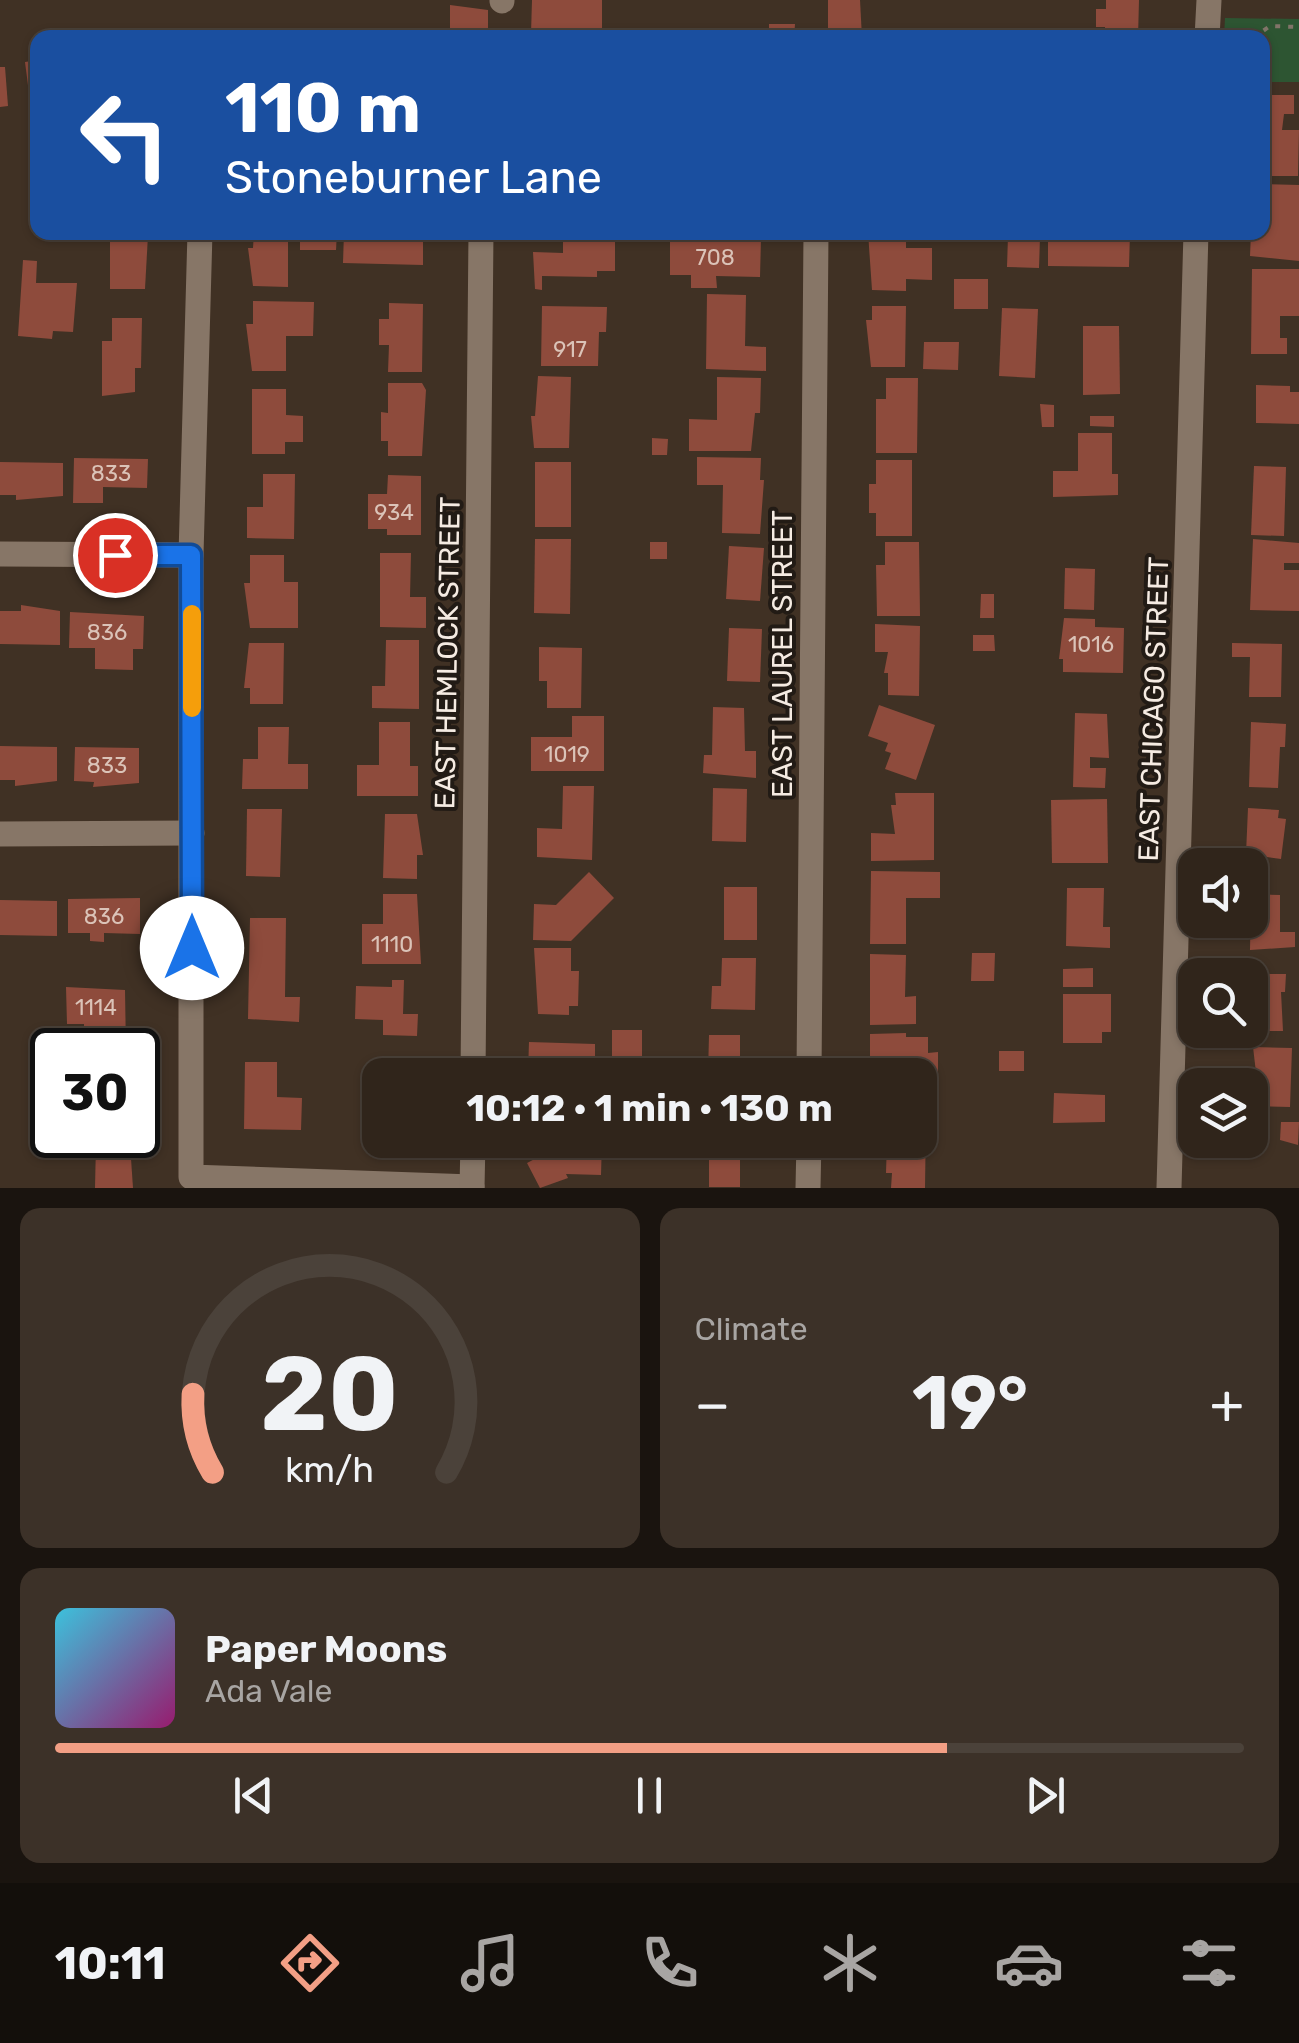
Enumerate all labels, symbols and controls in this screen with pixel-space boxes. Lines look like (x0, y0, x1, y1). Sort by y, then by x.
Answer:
text: 110 m (225, 67, 421, 150)
icon: left (60, 70, 190, 200)
text: Stoneburner Lane (225, 151, 602, 204)
house number: 708 (695, 244, 735, 271)
house number: 917 (553, 336, 587, 363)
house number: 833 (91, 460, 131, 487)
street label: EAST HEMLOCK STREET (428, 496, 467, 810)
house number: 934 (374, 499, 414, 526)
street label: EAST LAUREL STREET (766, 510, 799, 798)
pin (73, 513, 158, 598)
icon: arrive (88, 528, 143, 583)
street label: EAST CHICAGO STREET (1132, 556, 1175, 862)
house number: 836 (87, 619, 127, 646)
house number: 1016 (1068, 631, 1114, 658)
house number: 1019 (544, 741, 590, 768)
house number: 833 (87, 752, 127, 779)
map controls (1178, 848, 1268, 1158)
button: sound (1178, 848, 1268, 938)
position arrow (140, 896, 244, 1000)
house number: 836 (84, 903, 124, 930)
house number: 1110 (371, 931, 413, 958)
button: search (1178, 958, 1268, 1048)
house number: 1114 (75, 994, 117, 1021)
speed limit sign: 30 (30, 1028, 160, 1158)
button: layers (1178, 1068, 1268, 1158)
text: 10:12 · 1 min · 130 m (466, 1085, 833, 1131)
text: Climate (695, 1310, 808, 1348)
text: 20 (261, 1333, 399, 1456)
text: 19° (912, 1359, 1028, 1448)
text: − (695, 1372, 730, 1437)
text: + (1210, 1372, 1244, 1437)
text: km/h (285, 1449, 374, 1491)
text: Paper Moons (205, 1626, 447, 1672)
text: Ada Vale (205, 1672, 332, 1710)
icon: previous (226, 1768, 281, 1823)
icon: pause (622, 1768, 677, 1823)
icon: next (1018, 1768, 1073, 1823)
icon: directions (275, 1928, 345, 1998)
icon: music (455, 1928, 525, 1998)
icon: phone (635, 1928, 705, 1998)
icon: climate (815, 1928, 885, 1998)
icon: car (994, 1928, 1064, 1998)
icon: filters (1174, 1928, 1244, 1998)
text: 10:11 (55, 1937, 166, 1990)

